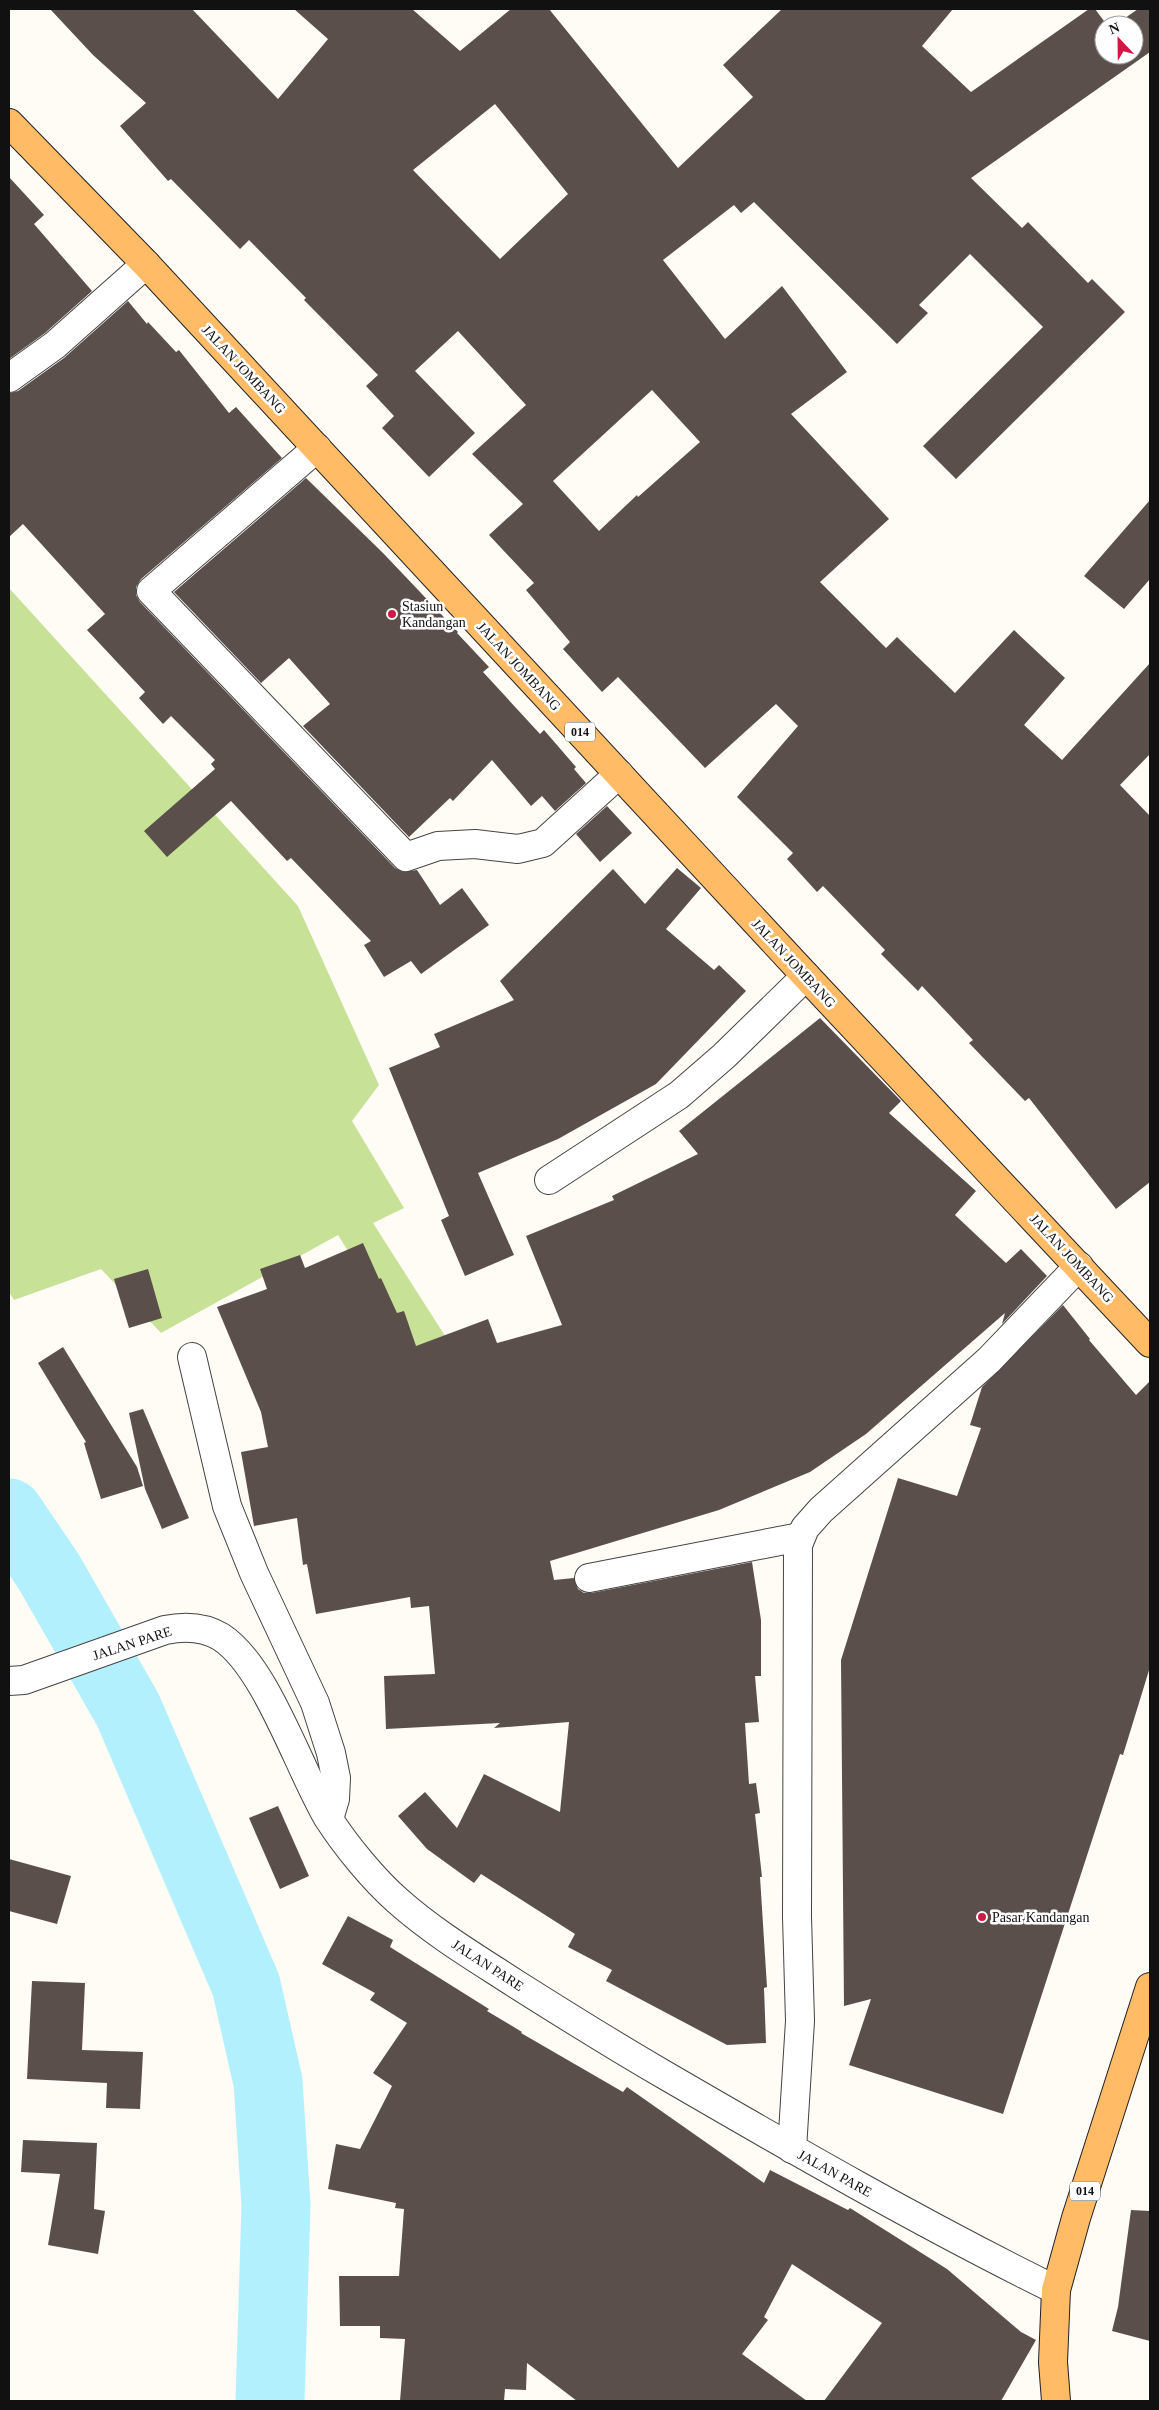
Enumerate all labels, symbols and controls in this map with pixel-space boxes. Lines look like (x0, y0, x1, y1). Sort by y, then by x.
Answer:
north arrow (1094, 15, 1144, 65)
text: N (1107, 20, 1122, 37)
street label: JALAN JOMBANG (199, 322, 289, 417)
place label: Stasiun Kandangan (402, 599, 466, 630)
marker: Stasiun Kandangan (386, 608, 398, 620)
street label: JALAN JOMBANG (474, 619, 564, 714)
road number: 014 (565, 722, 595, 742)
street label: JALAN JOMBANG (749, 916, 839, 1011)
street label: JALAN JOMBANG (1027, 1211, 1117, 1306)
street label: JALAN PARE (91, 1624, 174, 1663)
place label: Pasar Kandangan (992, 1910, 1090, 1925)
marker: Pasar Kandangan (976, 1911, 988, 1923)
street label: JALAN PARE (449, 1937, 526, 1994)
street label: JALAN PARE (795, 2147, 874, 2200)
road number: 014 (1070, 2182, 1100, 2200)

